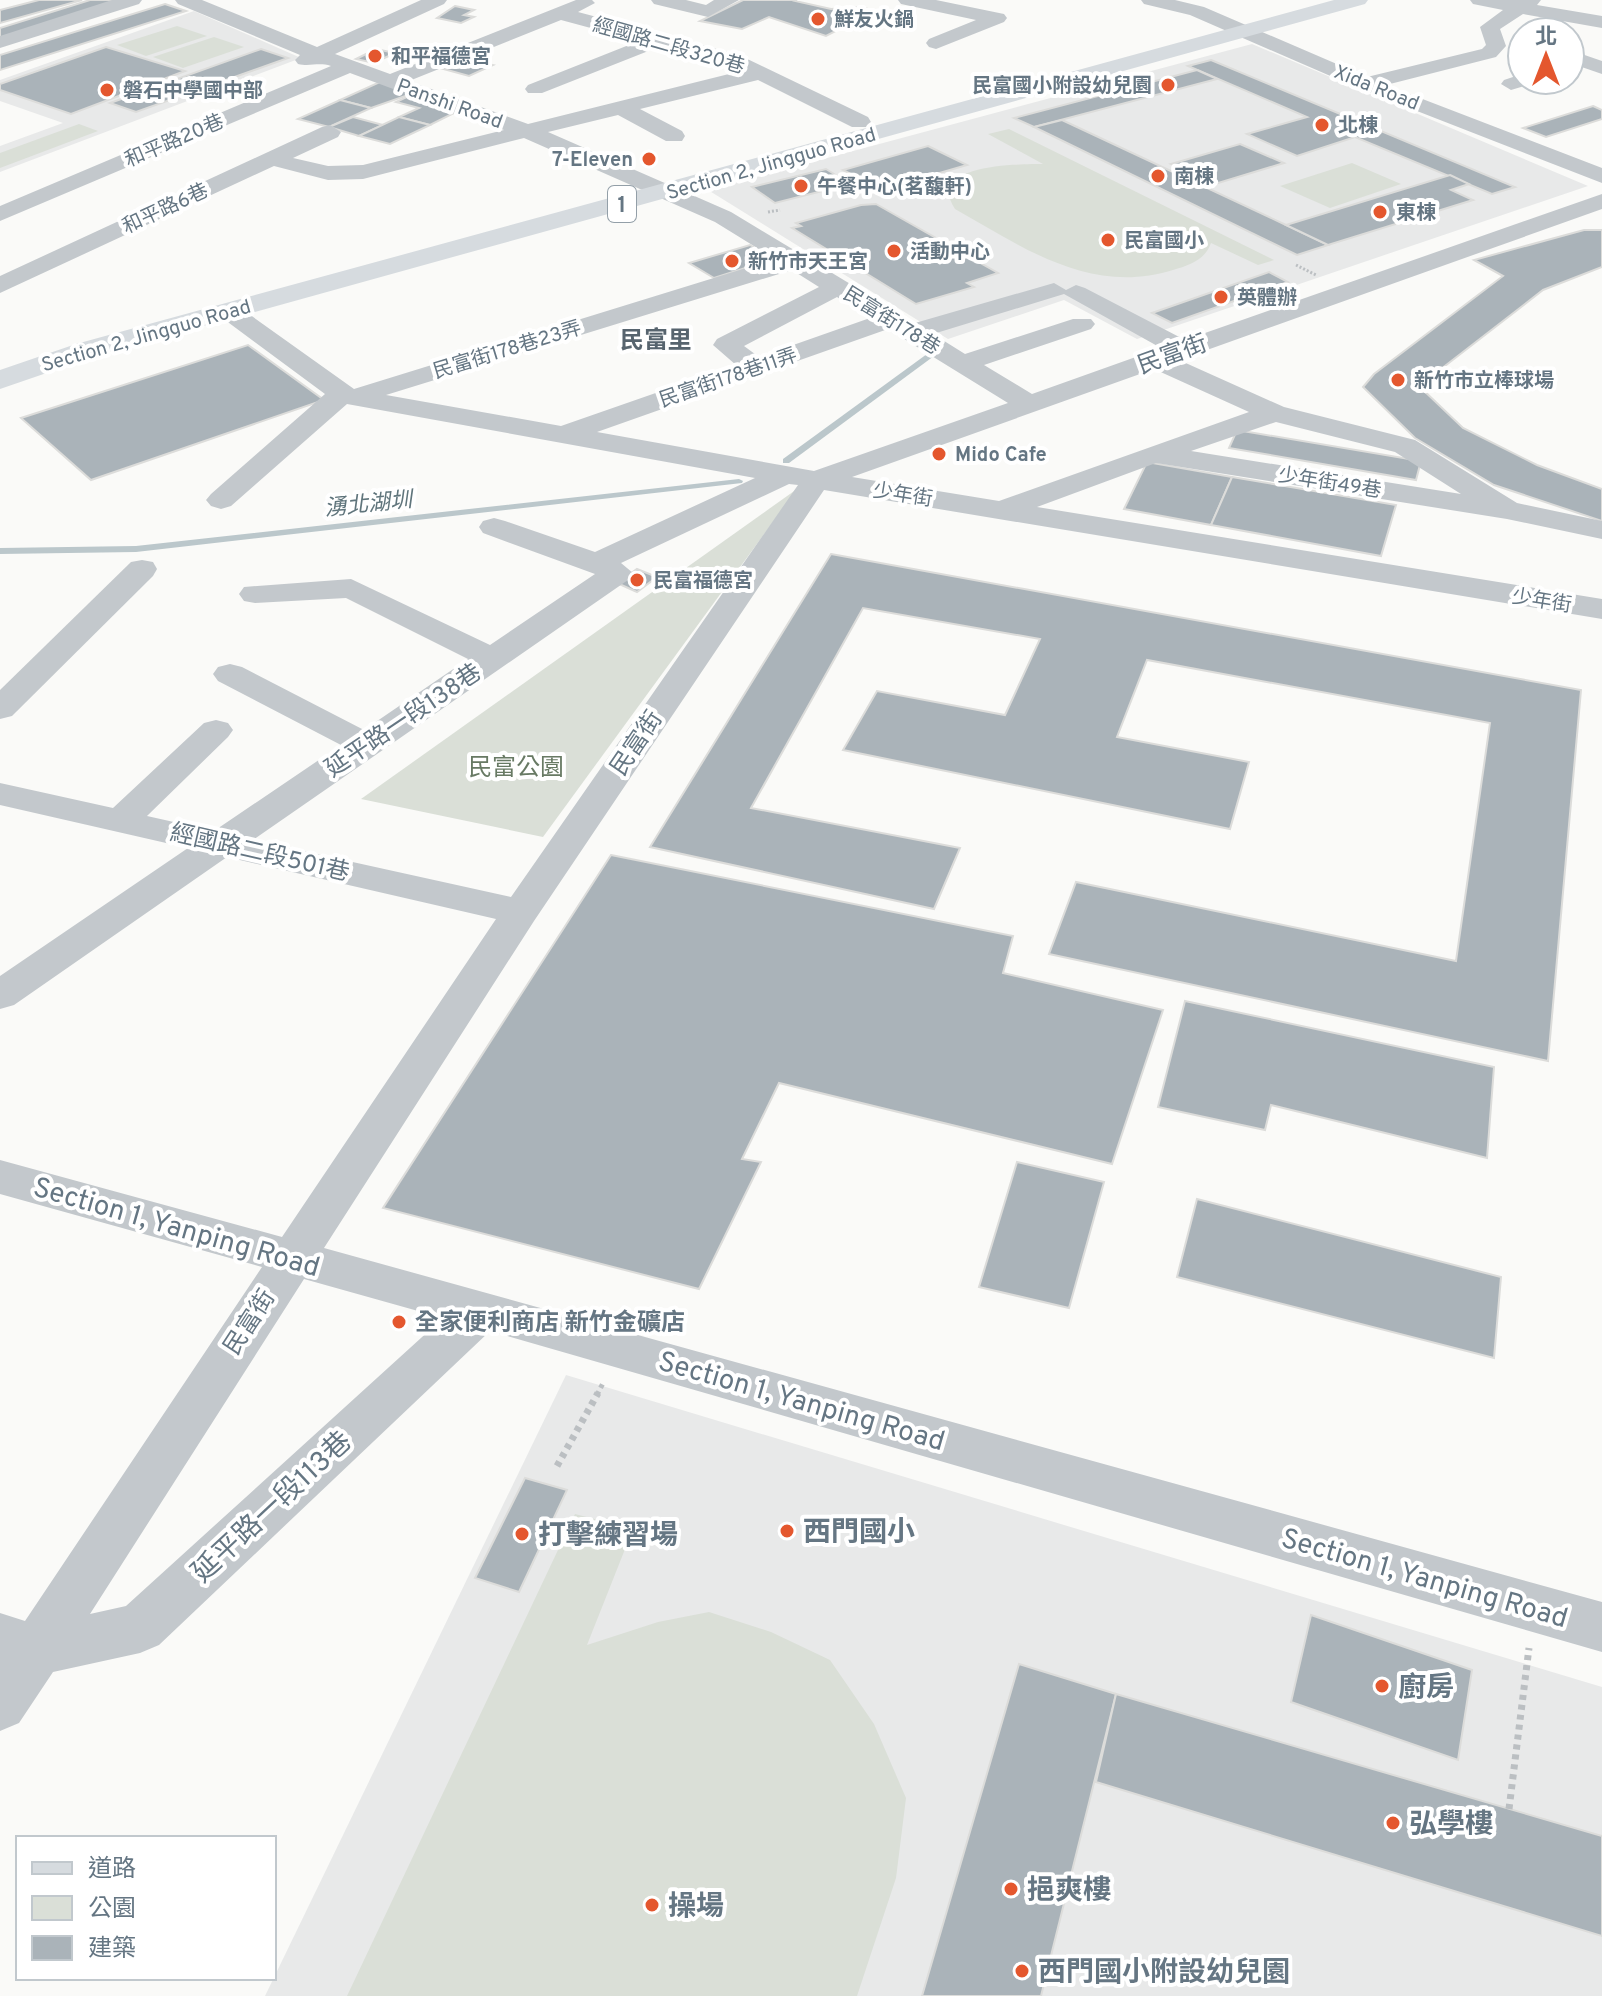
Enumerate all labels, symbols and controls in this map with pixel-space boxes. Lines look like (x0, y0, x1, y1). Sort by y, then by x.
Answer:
place label: 鮮友火鍋 (834, 8, 914, 34)
marker: 鮮友火鍋 (809, 10, 827, 28)
street label: 經國路二段320巷 (590, 13, 747, 81)
north arrow (1506, 16, 1586, 96)
text: 北 (1535, 25, 1557, 52)
place label: 和平福德宮 (391, 45, 491, 71)
marker: 和平福德宮 (366, 47, 384, 65)
street label: Xida Road (1330, 60, 1423, 118)
street label: Panshi Road (393, 74, 506, 136)
place label: 民富國小附設幼兒園 (972, 74, 1152, 100)
marker: 民富國小附設幼兒園 (1159, 76, 1177, 94)
place label: 磐石中學國中部 (123, 79, 263, 105)
marker: 磐石中學國中部 (98, 81, 116, 99)
street label: 和平路20巷 (121, 109, 228, 174)
place label: 北棟 (1338, 114, 1378, 140)
marker: 北棟 (1313, 116, 1331, 134)
street label: Section 2, Jingguo Road (664, 123, 879, 207)
place label: 7-Eleven (552, 148, 633, 174)
marker: 7-Eleven (640, 150, 658, 168)
place label: 南棟 (1174, 165, 1214, 191)
marker: 南棟 (1149, 167, 1167, 185)
place label: 午餐中心(茗馥軒) (817, 175, 972, 201)
marker: 午餐中心(茗馥軒) (792, 177, 810, 195)
street label: 和平路6巷 (119, 179, 213, 241)
road number: 1 (608, 186, 636, 222)
place label: 東棟 (1396, 201, 1436, 227)
marker: 東棟 (1371, 203, 1389, 221)
place label: 民富國小 (1124, 229, 1204, 255)
marker: 民富國小 (1099, 231, 1117, 249)
place label: 活動中心 (910, 240, 990, 266)
marker: 活動中心 (885, 242, 903, 260)
place label: 新竹市天王宮 (748, 250, 868, 276)
marker: 新竹市天王宮 (723, 252, 741, 270)
street label: 民富街178巷 (838, 282, 944, 362)
place label: 英體辦 (1237, 286, 1297, 312)
marker: 英體辦 (1212, 288, 1230, 306)
street label: Section 2, Jingguo Road (39, 295, 254, 379)
street label: 民富街178巷23弄 (430, 316, 585, 386)
district label: 民富里 (620, 327, 692, 357)
street label: 民富街 (1134, 329, 1212, 382)
street label: 民富街178巷11弄 (656, 343, 801, 415)
place label: 新竹市立棒球場 (1414, 369, 1554, 395)
marker: 新竹市立棒球場 (1389, 371, 1407, 389)
place label: Mido Cafe (955, 443, 1047, 469)
marker: Mido Cafe (930, 445, 948, 463)
street label: 少年街49巷 (1276, 463, 1383, 505)
street label: 少年街 (871, 478, 934, 514)
water label: 湧北湖圳 (323, 487, 416, 524)
place label: 民富福德宮 (653, 569, 753, 595)
marker: 民富福德宮 (628, 571, 646, 589)
street label: 少年街 (1510, 584, 1573, 620)
street label: 延平路一段138巷 (320, 658, 488, 785)
street label: 民富街 (605, 706, 670, 782)
park label: 民富公園 (468, 754, 564, 784)
street label: 經國路二段501巷 (167, 819, 352, 889)
street label: Section 1, Yanping Road (29, 1171, 324, 1287)
street label: 民富街 (218, 1285, 283, 1361)
place label: 全家便利商店 新竹金礦店 (415, 1309, 685, 1339)
marker: 全家便利商店 新竹金礦店 (390, 1313, 408, 1331)
street label: Section 1, Yanping Road (654, 1345, 949, 1461)
street label: 延平路一段113巷 (186, 1425, 361, 1592)
place label: 西門國小 (803, 1516, 915, 1552)
place label: 打擊練習場 (538, 1519, 678, 1555)
marker: 西門國小 (778, 1522, 796, 1540)
street label: Section 1, Yanping Road (1277, 1522, 1572, 1638)
marker: 打擊練習場 (513, 1525, 531, 1543)
place label: 廚房 (1398, 1671, 1454, 1707)
marker: 廚房 (1373, 1677, 1391, 1695)
place label: 弘學樓 (1409, 1808, 1493, 1844)
marker: 弘學樓 (1384, 1814, 1402, 1832)
legend (16, 1836, 276, 1980)
text: 道路 (88, 1855, 136, 1885)
place label: 挹爽樓 (1027, 1874, 1111, 1910)
marker: 挹爽樓 (1002, 1880, 1020, 1898)
place label: 操場 (668, 1890, 724, 1926)
text: 公園 (88, 1895, 136, 1925)
marker: 操場 (643, 1896, 661, 1914)
text: 建築 (88, 1935, 136, 1965)
place label: 西門國小附設幼兒園 (1038, 1956, 1290, 1992)
marker: 西門國小附設幼兒園 (1013, 1962, 1031, 1980)

